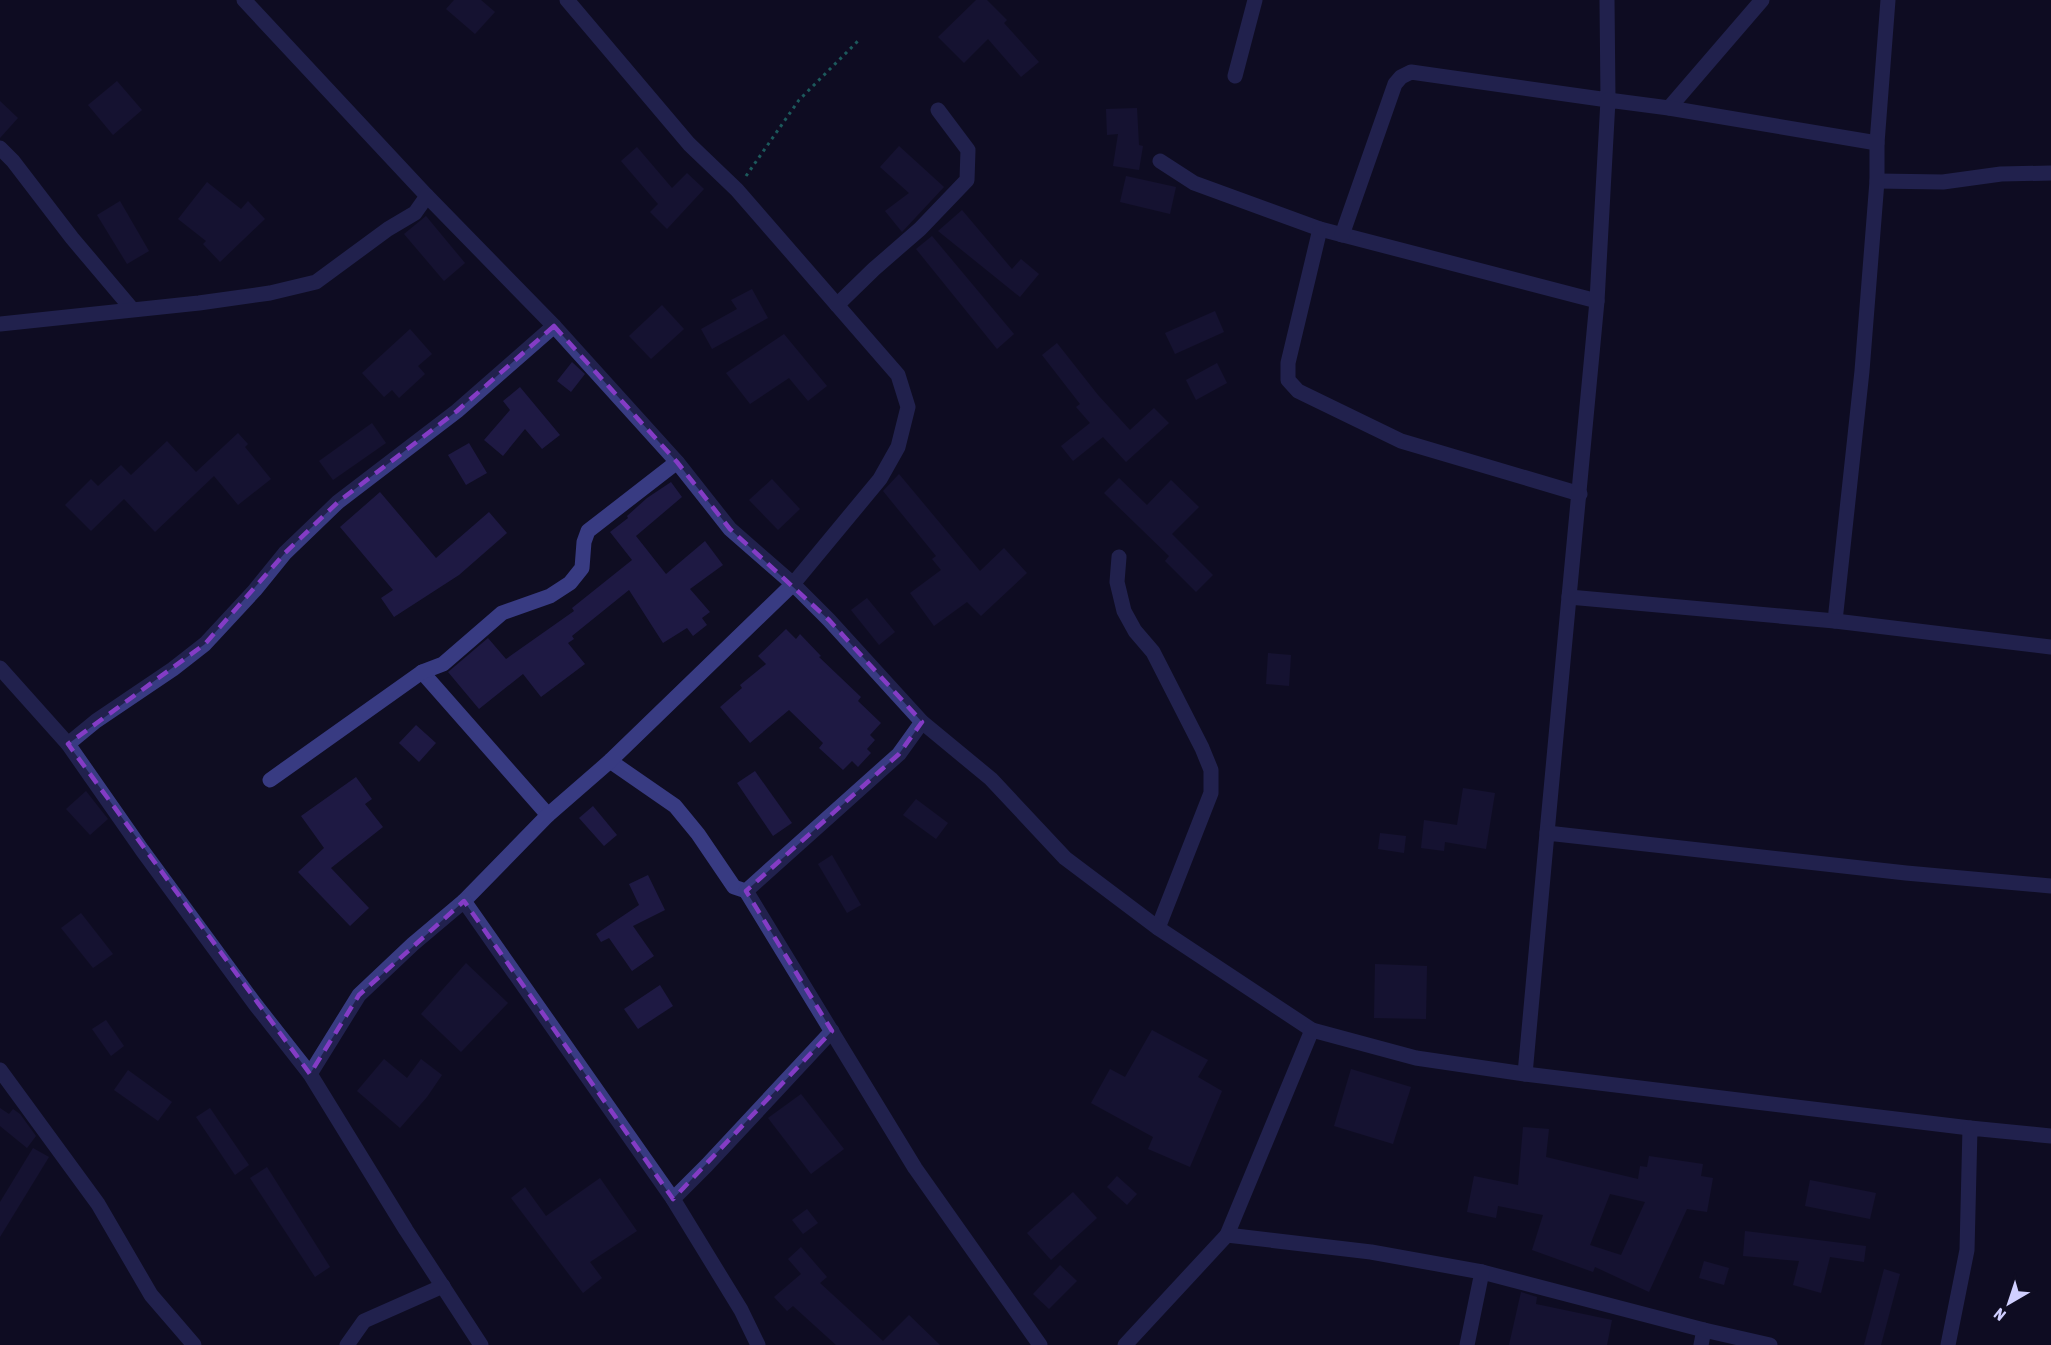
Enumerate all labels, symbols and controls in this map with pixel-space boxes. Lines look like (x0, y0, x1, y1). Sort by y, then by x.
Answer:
north arrow (1979, 1273, 2039, 1333)
text: N (1990, 1305, 2009, 1325)

